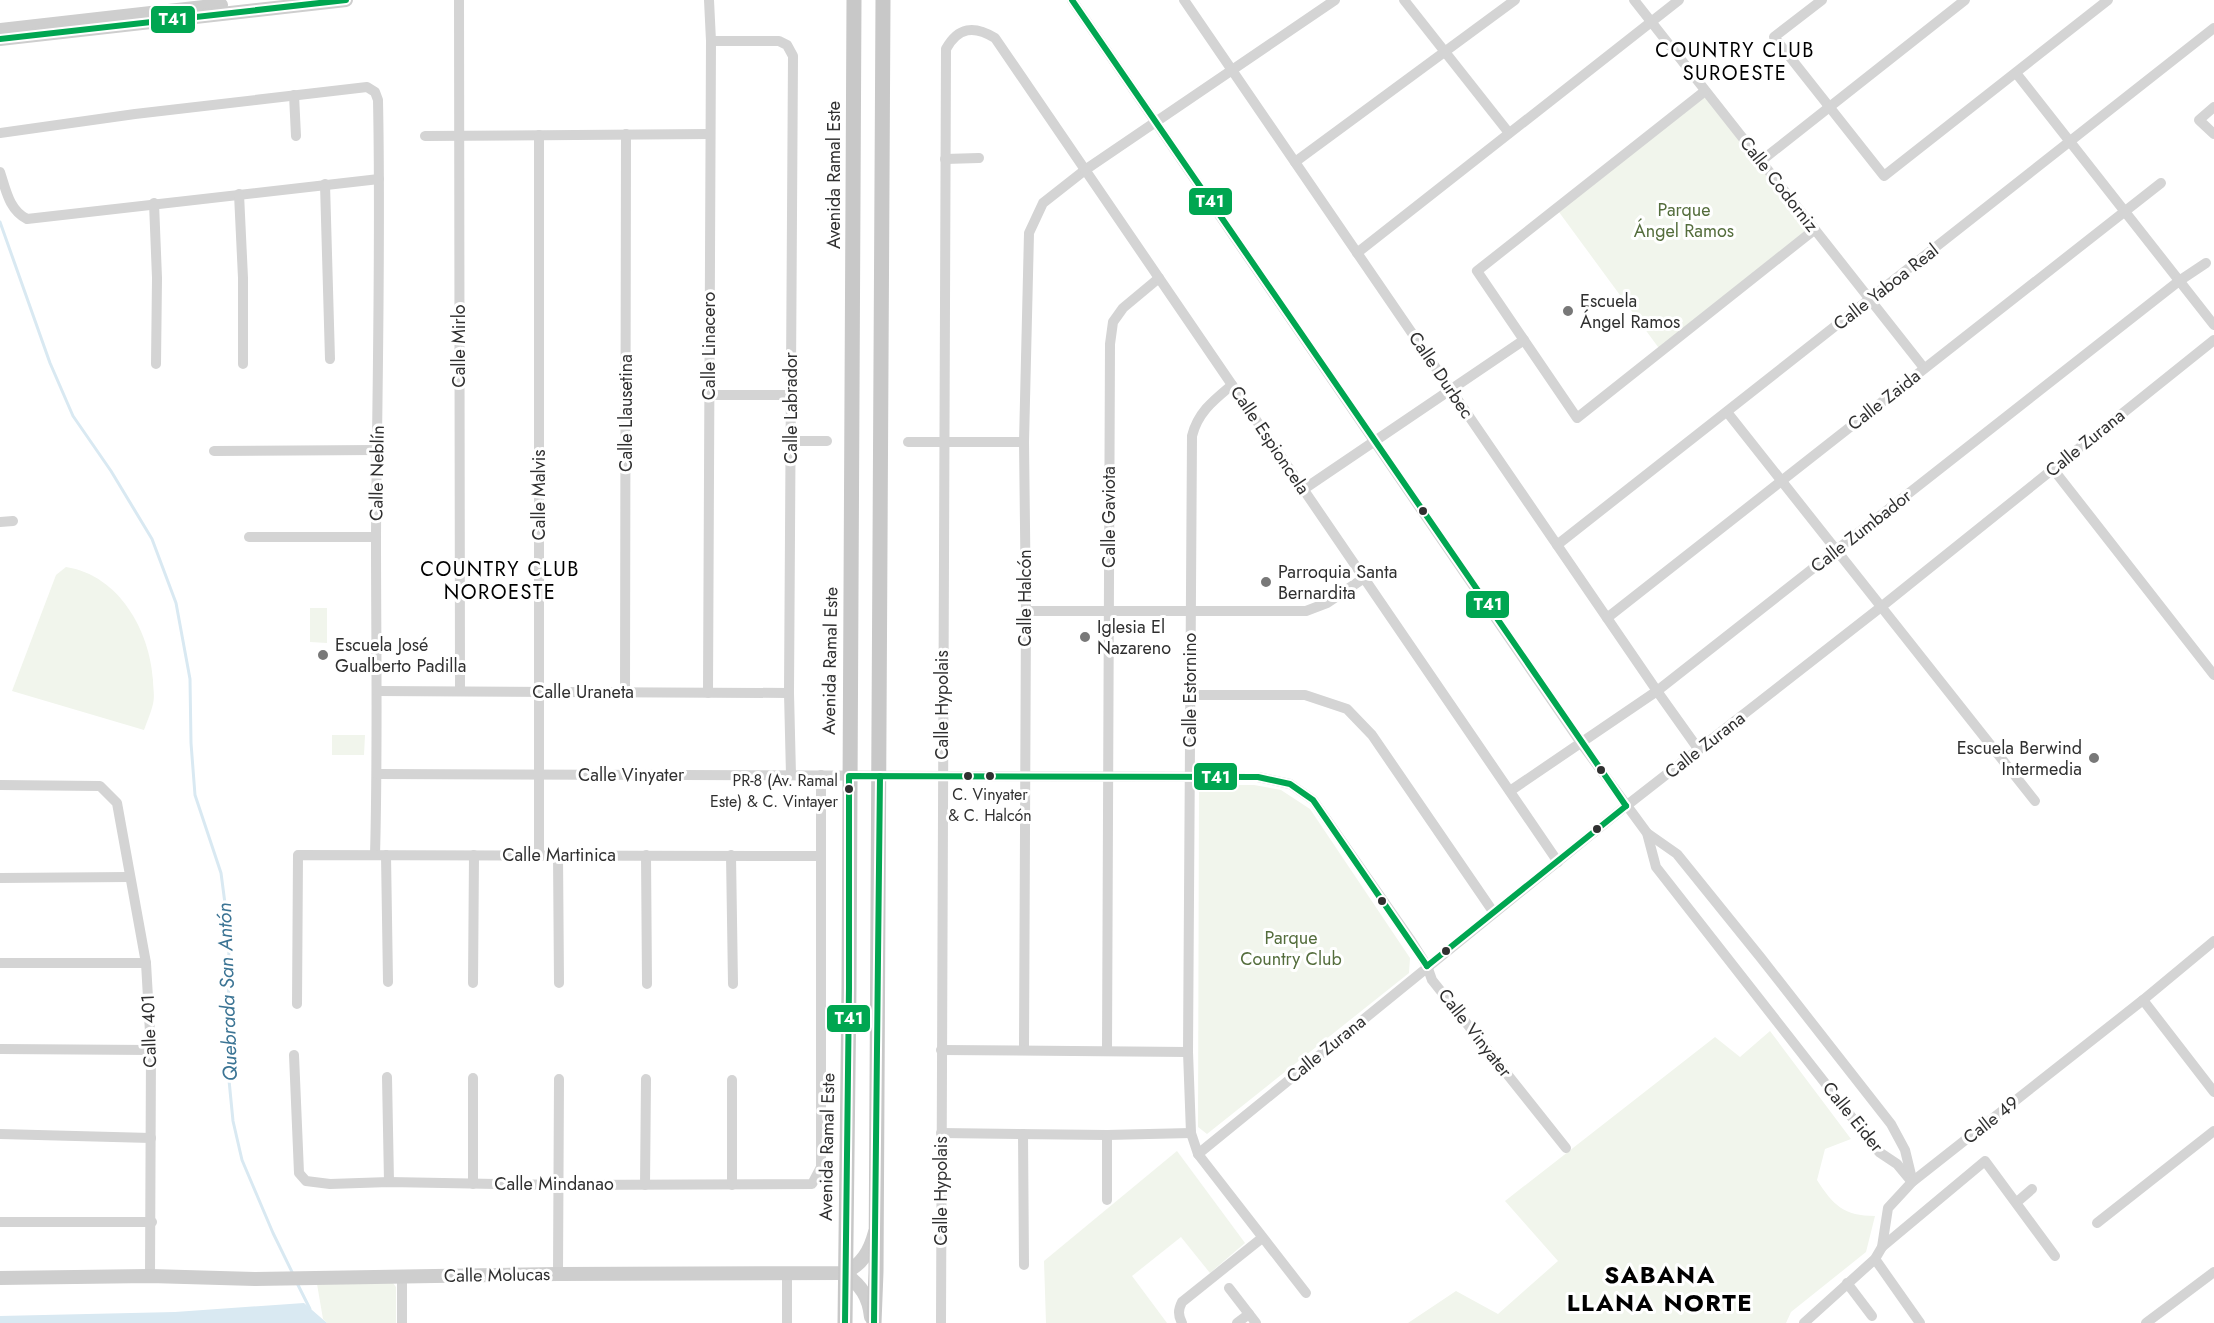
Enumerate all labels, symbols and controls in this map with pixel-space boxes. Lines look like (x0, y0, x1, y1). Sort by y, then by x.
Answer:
line badge: T41 (150, 5, 196, 34)
text: T41 (159, 8, 187, 31)
district label: COUNTRY CLUB SUROESTE (1655, 36, 1815, 88)
street label: Avenida Ramal Este (821, 101, 847, 249)
street label: Calle Codorniz (1733, 131, 1825, 238)
line badge: T41 (1188, 187, 1233, 216)
text: T41 (1196, 190, 1224, 213)
park label: Parque Ángel Ramos (1634, 197, 1734, 244)
street label: Calle Yaboa Real (1828, 238, 1944, 336)
place label: Escuela Ángel Ramos (1580, 288, 1680, 335)
street label: Calle Linacero (696, 292, 722, 400)
street label: Calle Mirlo (446, 304, 472, 388)
marker: Escuela Ángel Ramos (1561, 304, 1575, 318)
street label: Calle Durbec (1402, 326, 1480, 424)
street label: Calle Labrador (778, 351, 804, 464)
street label: Calle Llausetina (613, 354, 639, 472)
street label: Calle Zaida (1842, 363, 1926, 437)
street label: Calle Espioncela (1224, 381, 1316, 499)
street label: Calle Zurana (2040, 403, 2130, 483)
street label: Calle Neblín (363, 425, 391, 521)
street label: Calle Malvis (526, 449, 552, 541)
street label: Calle Gaviota (1096, 466, 1122, 568)
street label: Calle Zumbador (1805, 483, 1918, 579)
unlabelled marker (1417, 505, 1429, 517)
street label: Calle Halcón (1012, 549, 1038, 647)
district label: COUNTRY CLUB NOROESTE (420, 555, 580, 607)
place label: Parroquia Santa Bernardita (1278, 559, 1397, 606)
marker: Parroquia Santa Bernardita (1259, 575, 1273, 589)
street label: Avenida Ramal Este (816, 587, 844, 735)
line badge: T41 (1465, 590, 1510, 619)
text: T41 (1474, 593, 1502, 616)
place label: Iglesia El Nazareno (1097, 614, 1171, 661)
marker: Iglesia El Nazareno (1078, 630, 1092, 644)
place label: Escuela José Gualberto Padilla (335, 632, 466, 679)
street label: Calle Estornino (1177, 632, 1203, 747)
marker: Escuela José Gualberto Padilla (316, 648, 330, 662)
street label: Calle Hypolais (929, 650, 955, 760)
street label: Calle Uraneta (532, 679, 634, 705)
street label: Calle Zurana (1659, 705, 1751, 785)
place label: Escuela Berwind Intermedia (1957, 735, 2082, 782)
marker: Escuela Berwind Intermedia (2087, 751, 2101, 765)
street label: Calle Vinyater (578, 762, 685, 788)
line badge: T41 (1193, 762, 1238, 791)
unlabelled marker (1595, 764, 1607, 776)
text: T41 (1202, 766, 1230, 789)
place label: PR-8 (Av. Ramal Este) & C. Vintayer (710, 769, 838, 813)
unlabelled marker (962, 770, 974, 782)
marker: C. Vinyater & C. Halcón (984, 770, 996, 782)
marker: PR-8 (Av. Ramal Este) & C. Vintayer (843, 783, 855, 795)
place label: C. Vinyater & C. Halcón (948, 783, 1032, 827)
unlabelled marker (1591, 823, 1603, 835)
street label: Calle Martinica (502, 842, 616, 868)
unlabelled marker (1376, 895, 1388, 907)
water label: Quebrada San Antón (210, 902, 245, 1082)
park label: Parque Country Club (1240, 925, 1342, 972)
unlabelled marker (1440, 945, 1452, 957)
street label: Calle Vinyater (1432, 983, 1518, 1083)
street label: Calle 401 (135, 994, 163, 1068)
line badge: T41 (826, 1004, 871, 1033)
text: T41 (835, 1007, 863, 1030)
street label: Calle Zurana (1281, 1009, 1371, 1089)
street label: Avenida Ramal Este (813, 1073, 841, 1221)
street label: Calle Eider (1816, 1076, 1890, 1159)
street label: Calle 49 (1957, 1090, 2025, 1150)
street label: Calle Hypolais (928, 1136, 954, 1246)
street label: Calle Mindanao (494, 1171, 614, 1197)
district label: SABANA LLANA NORTE (1567, 1257, 1753, 1320)
street label: Calle Molucas (444, 1261, 550, 1289)

